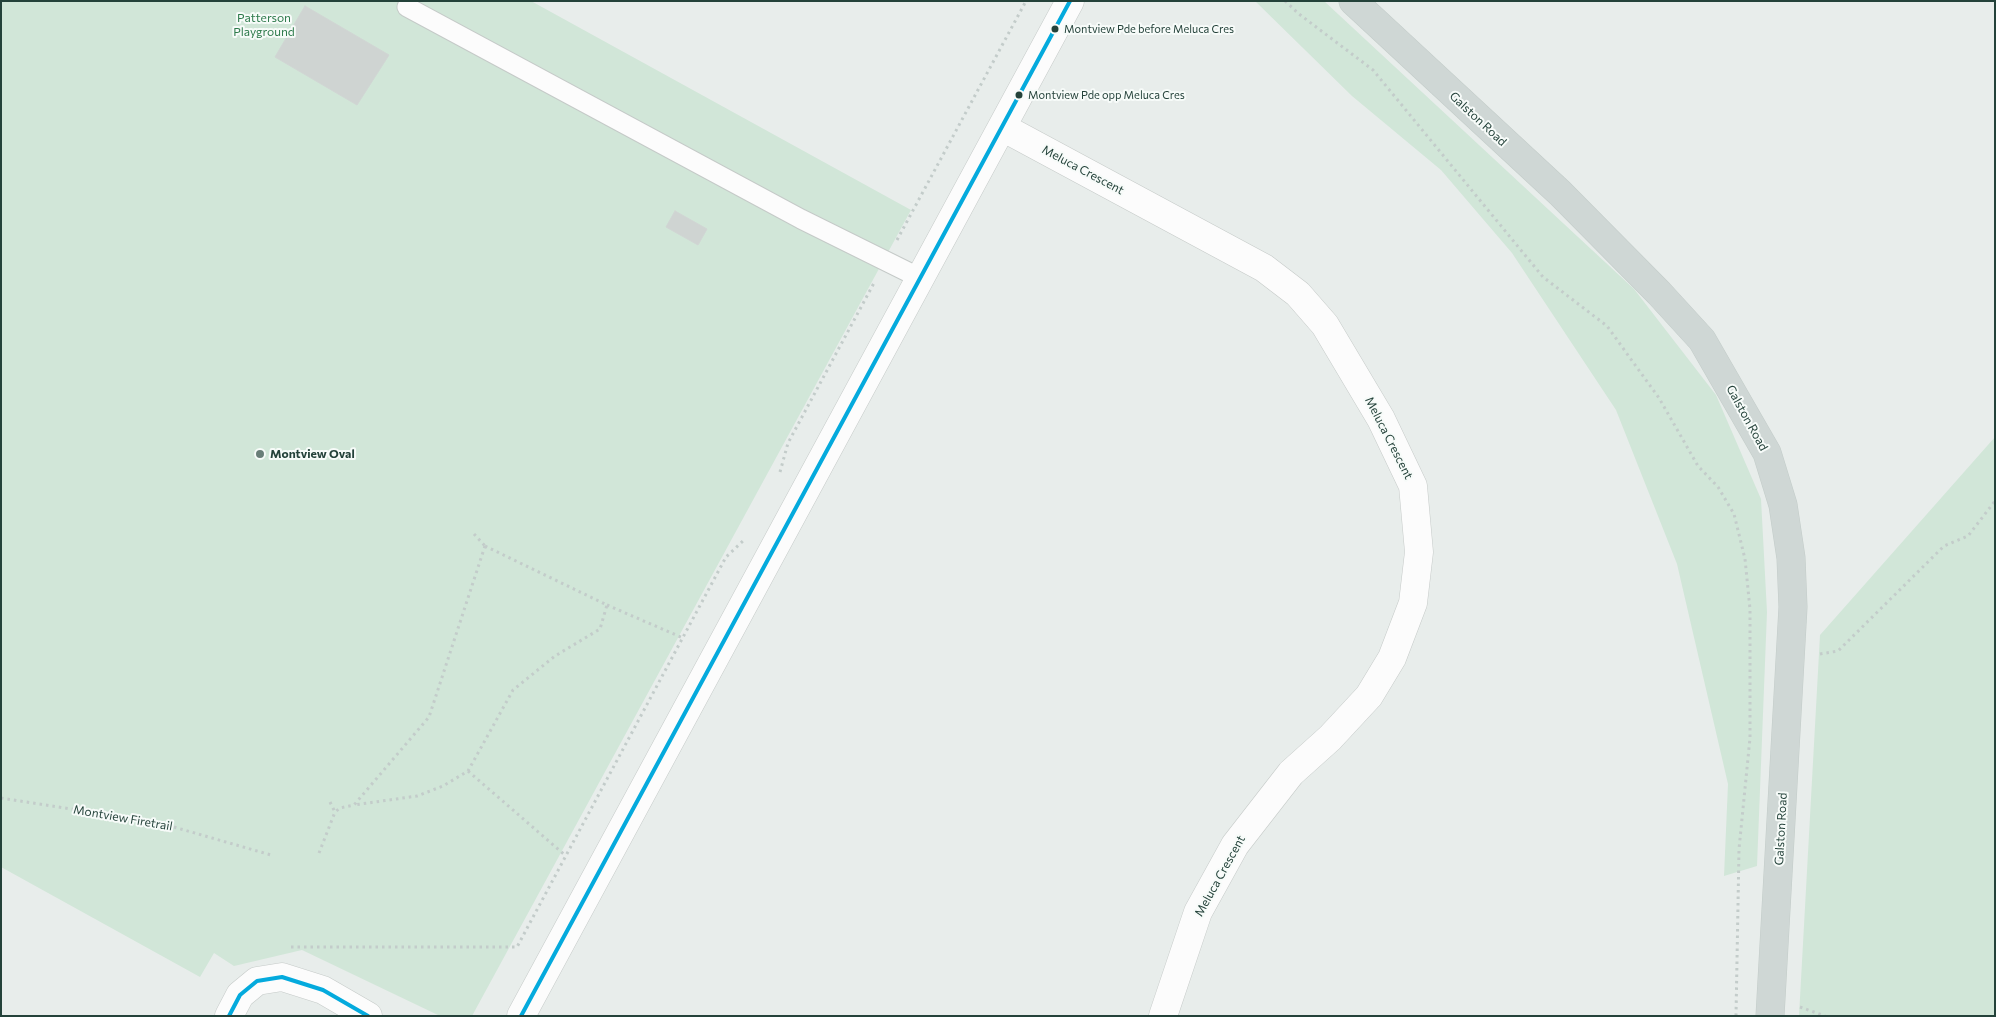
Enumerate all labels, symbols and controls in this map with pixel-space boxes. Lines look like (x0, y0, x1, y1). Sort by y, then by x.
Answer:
park label: Patterson Playground (233, 11, 295, 39)
place label: Montview Pde before Meluca Cres (1064, 22, 1234, 36)
marker: Montview Pde before Meluca Cres (1050, 24, 1060, 34)
place label: Montview Pde opp Meluca Cres (1028, 88, 1185, 102)
street label: Galston Road (1446, 89, 1510, 149)
marker: Montview Pde opp Meluca Cres (1014, 90, 1024, 100)
street label: Meluca Crescent (1040, 142, 1126, 198)
street label: Galston Road (1723, 383, 1771, 453)
street label: Meluca Crescent (1362, 394, 1416, 482)
place label: Montview Oval (270, 447, 355, 461)
marker: Montview Oval (254, 448, 266, 460)
street label: Galston Road (1772, 792, 1790, 866)
street label: Montview Firetrail (72, 802, 174, 834)
street label: Meluca Crescent (1192, 833, 1248, 919)

